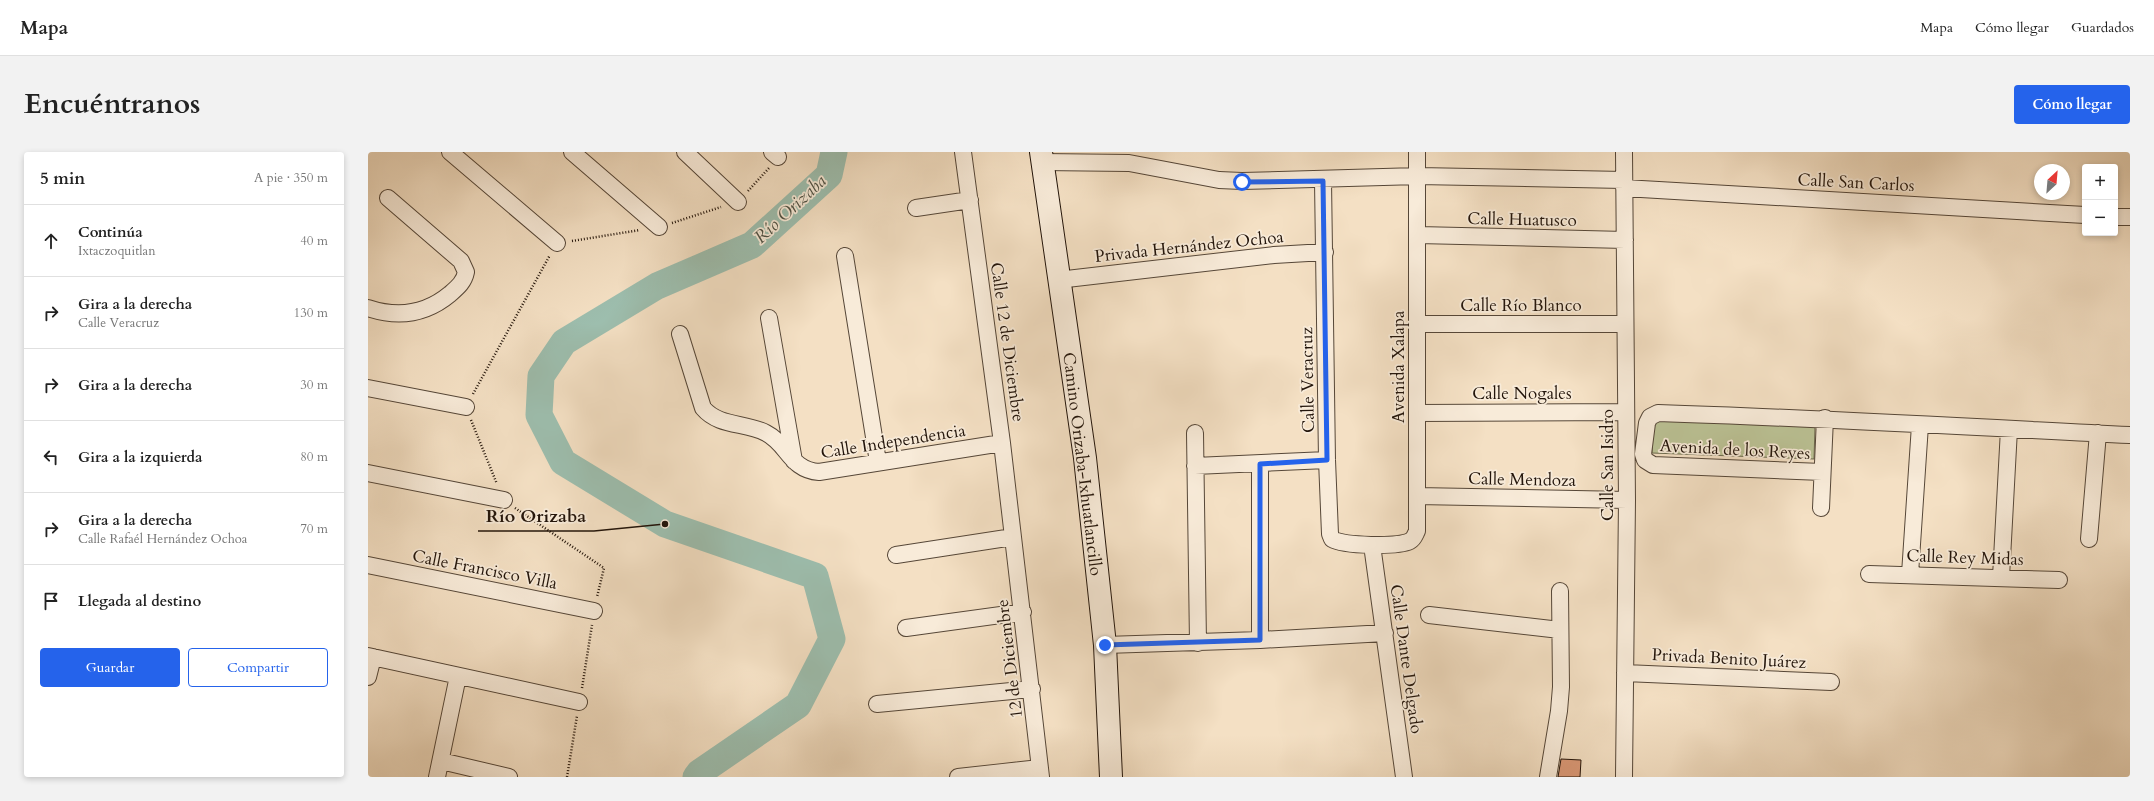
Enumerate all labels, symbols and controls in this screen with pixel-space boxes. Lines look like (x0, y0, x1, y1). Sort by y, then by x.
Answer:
text: Mapa (20, 15, 68, 41)
text: Mapa (1920, 18, 1953, 37)
text: Cómo llegar (1975, 18, 2049, 37)
text: Guardados (2071, 18, 2134, 37)
text: Encuéntranos (24, 85, 200, 123)
button: Cómo llegar (2014, 85, 2130, 124)
north arrow (2034, 164, 2070, 200)
map controls (2082, 164, 2118, 236)
button: + (2082, 164, 2118, 200)
text: 5 min (40, 167, 85, 190)
street label: Calle San Carlos (1797, 168, 1915, 197)
text: A pie · 350 m (254, 169, 328, 187)
water label: Río Orizaba (749, 169, 832, 249)
route start (1233, 173, 1251, 191)
button: − (2082, 200, 2118, 236)
street label: Calle Huatusco (1467, 207, 1577, 232)
text: Continúa (78, 222, 143, 242)
street label: Privada Hernández Ochoa (1093, 225, 1285, 268)
icon: ahead (40, 230, 62, 252)
text: 40 m (300, 232, 328, 250)
text: Ixtaczoquitlan (78, 242, 156, 260)
street label: Calle 12 de Diciembre (985, 261, 1030, 423)
text: Gira a la derecha (78, 294, 192, 314)
street label: Calle Río Blanco (1460, 294, 1582, 317)
icon: right (40, 302, 62, 324)
text: 130 m (294, 304, 328, 322)
street label: Avenida Xalapa (1387, 310, 1410, 423)
text: Calle Veracruz (78, 314, 159, 332)
street label: Calle Veracruz (1295, 326, 1320, 433)
street label: Camino Orizaba-Ixhuatlancillo (1057, 351, 1108, 577)
icon: right (40, 374, 62, 396)
text: Gira a la derecha (78, 375, 192, 395)
text: 30 m (300, 376, 328, 394)
street label: Calle Nogales (1472, 382, 1572, 405)
street label: Calle San Isidro (1596, 409, 1619, 521)
street label: Calle Independencia (819, 419, 968, 464)
street label: Avenida de los Reyes (1659, 434, 1811, 465)
icon: left (40, 446, 62, 468)
text: Gira a la izquierda (78, 447, 202, 467)
text: 80 m (300, 448, 328, 466)
street label: Calle Mendoza (1468, 467, 1577, 492)
callout: Río Orizaba (478, 501, 594, 531)
text: Río Orizaba (486, 504, 586, 529)
text: Gira a la derecha (78, 510, 192, 530)
icon: right (40, 518, 62, 540)
text: 70 m (300, 520, 328, 538)
text: Calle Rafaél Hernández Ochoa (78, 530, 247, 548)
street label: Calle Francisco Villa (410, 544, 560, 595)
street label: Calle Rey Midas (1906, 544, 2024, 571)
street label: Calle Dante Delgado (1385, 583, 1428, 735)
icon: arrive (40, 590, 62, 612)
text: Llegada al destino (78, 591, 201, 611)
street label: 12 de Diciembre (991, 598, 1028, 720)
route end (1096, 636, 1114, 654)
street label: Privada Benito Juárez (1651, 643, 1807, 674)
button: Guardar (40, 648, 180, 687)
button: Compartir (188, 648, 328, 687)

